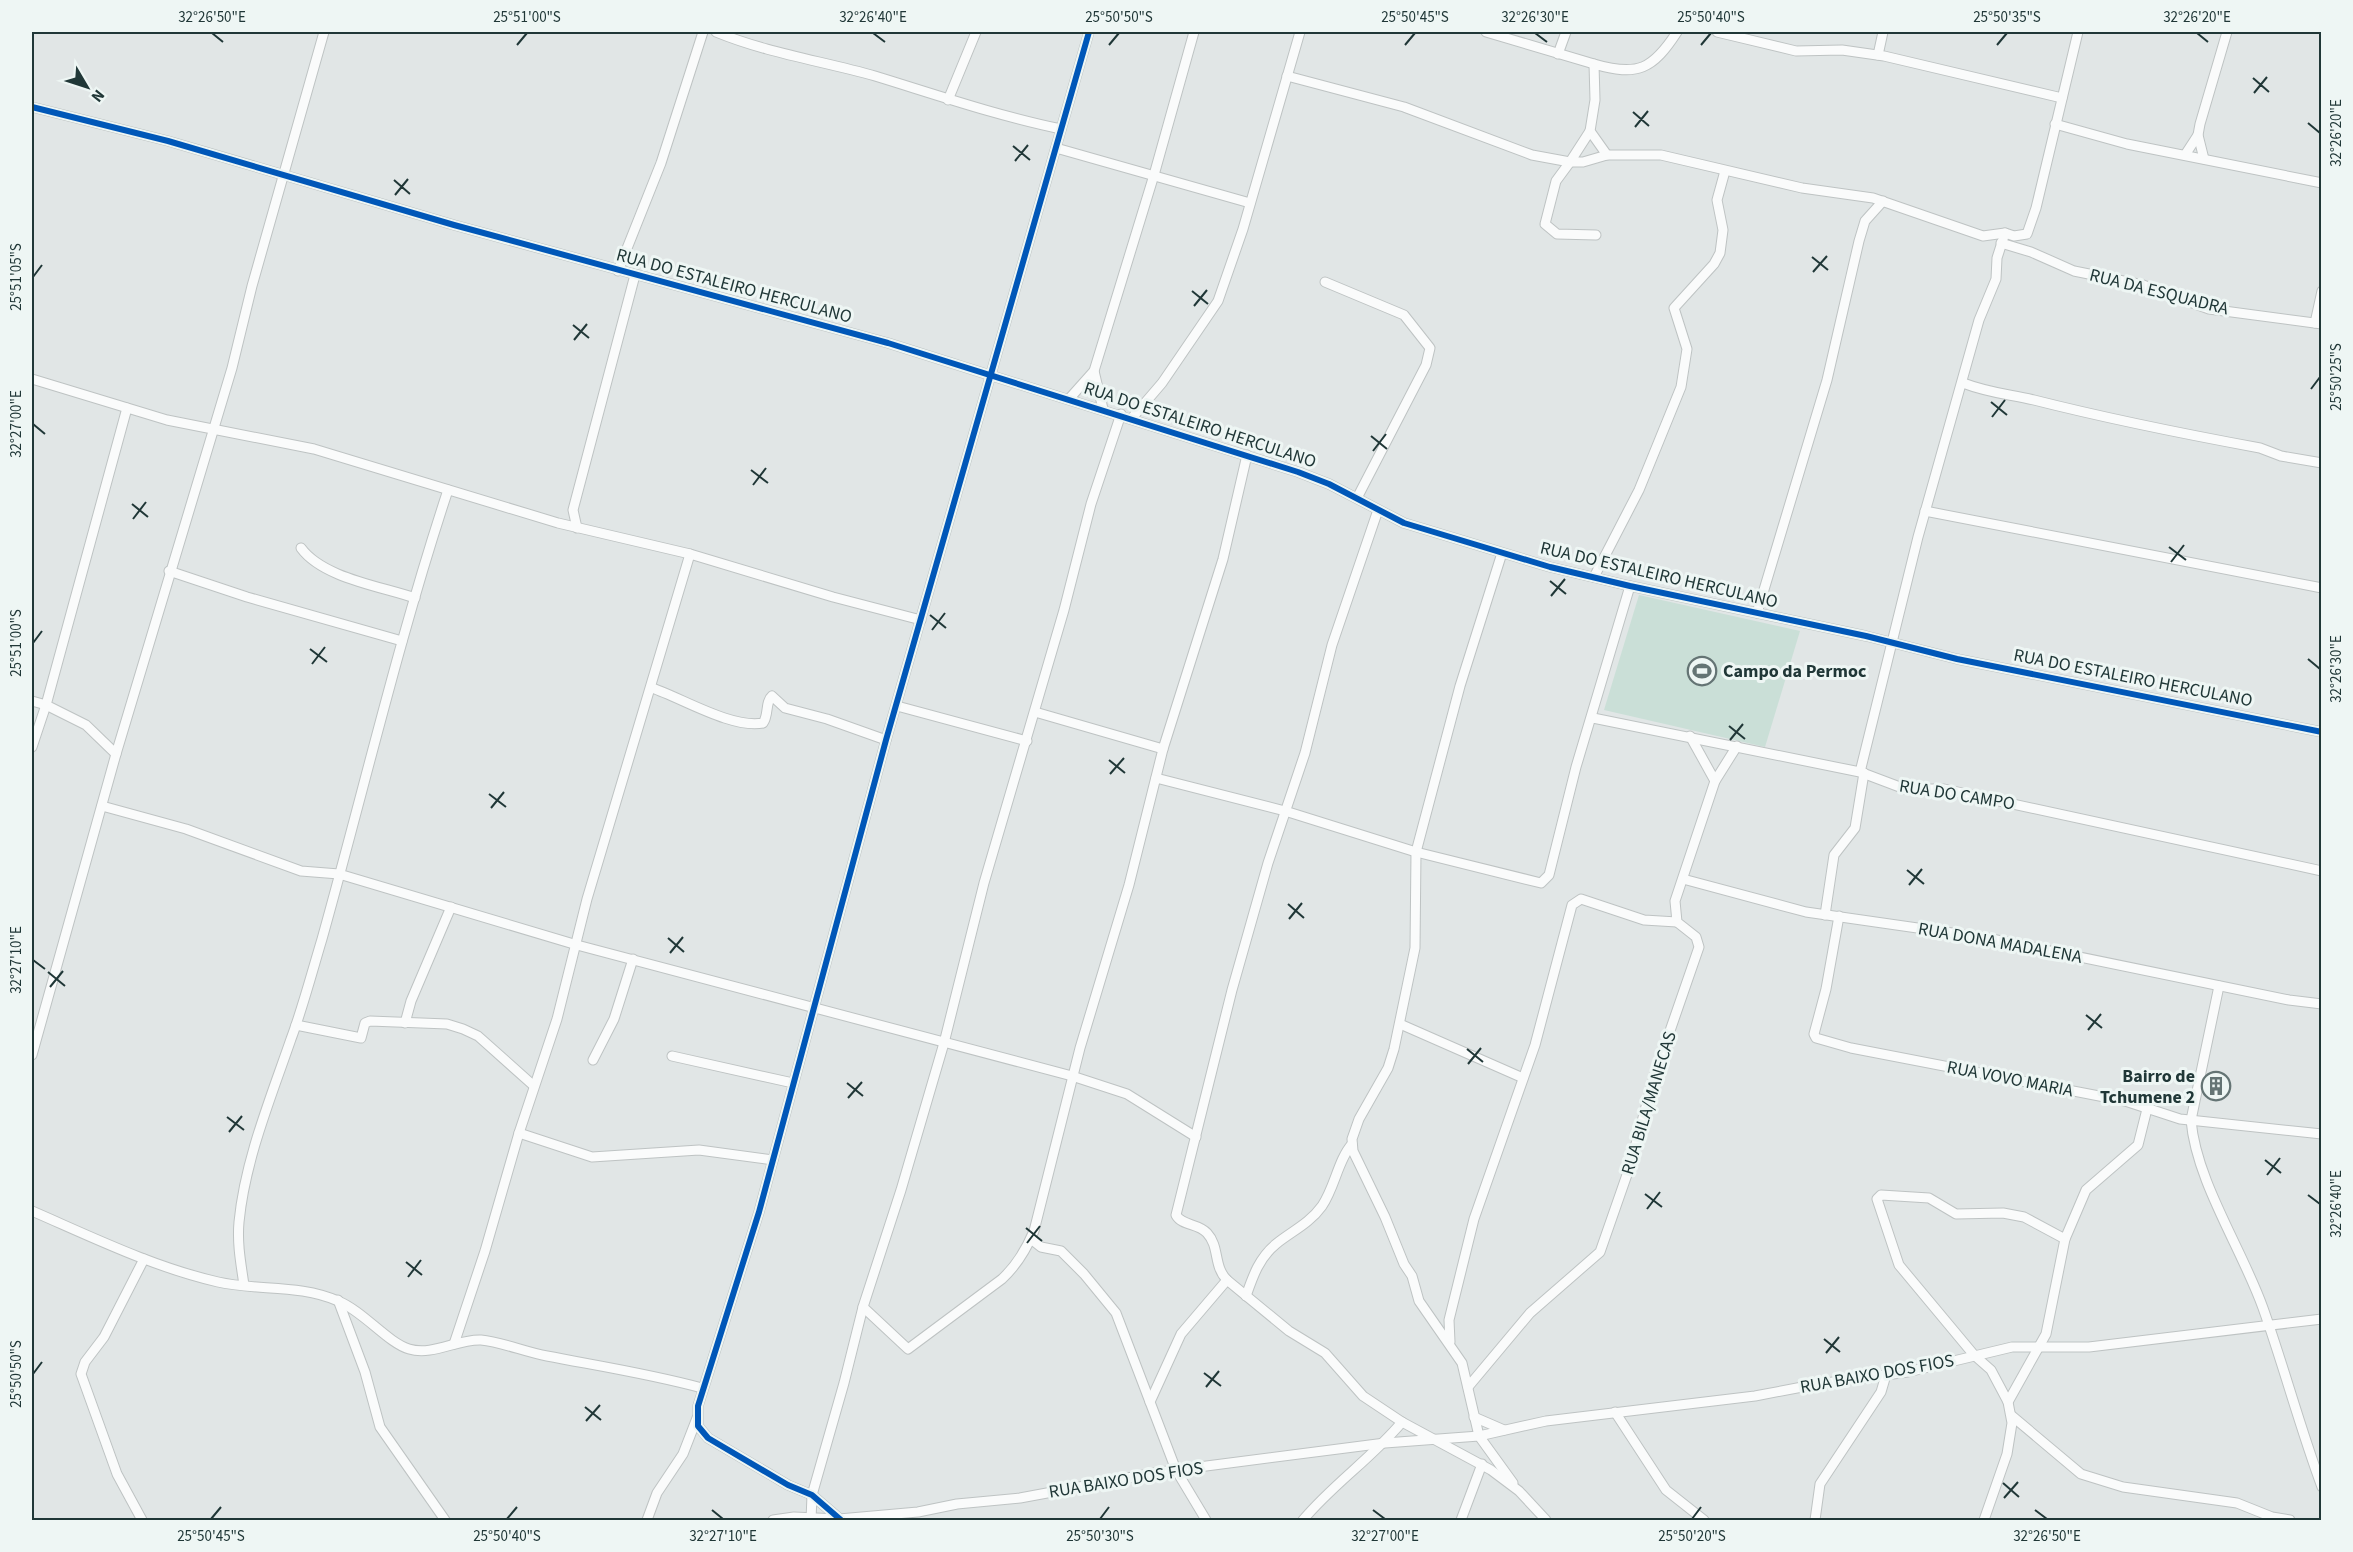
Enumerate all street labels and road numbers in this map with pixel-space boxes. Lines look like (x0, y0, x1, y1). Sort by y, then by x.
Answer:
street label: RUA DO ESTALEIRO HERCULANO (613, 242, 855, 330)
street label: RUA DA ESQUADRA (2087, 263, 2231, 321)
street label: RUA DO ESTALEIRO HERCULANO (1081, 376, 1319, 474)
street label: RUA DO ESTALEIRO HERCULANO (1538, 535, 1780, 615)
street label: RUA DO ESTALEIRO HERCULANO (2011, 643, 2255, 713)
street label: RUA DO CAMPO (1897, 774, 2017, 816)
street label: RUA DONA MADALENA (1916, 916, 2084, 970)
street label: RUA BILA/MANECAS (1615, 1028, 1683, 1178)
street label: RUA VOVO MARIA (1945, 1055, 2075, 1104)
street label: RUA BAIXO DOS FIOS (1798, 1348, 1956, 1400)
street label: RUA BAIXO DOS FIOS (1047, 1455, 1205, 1505)

